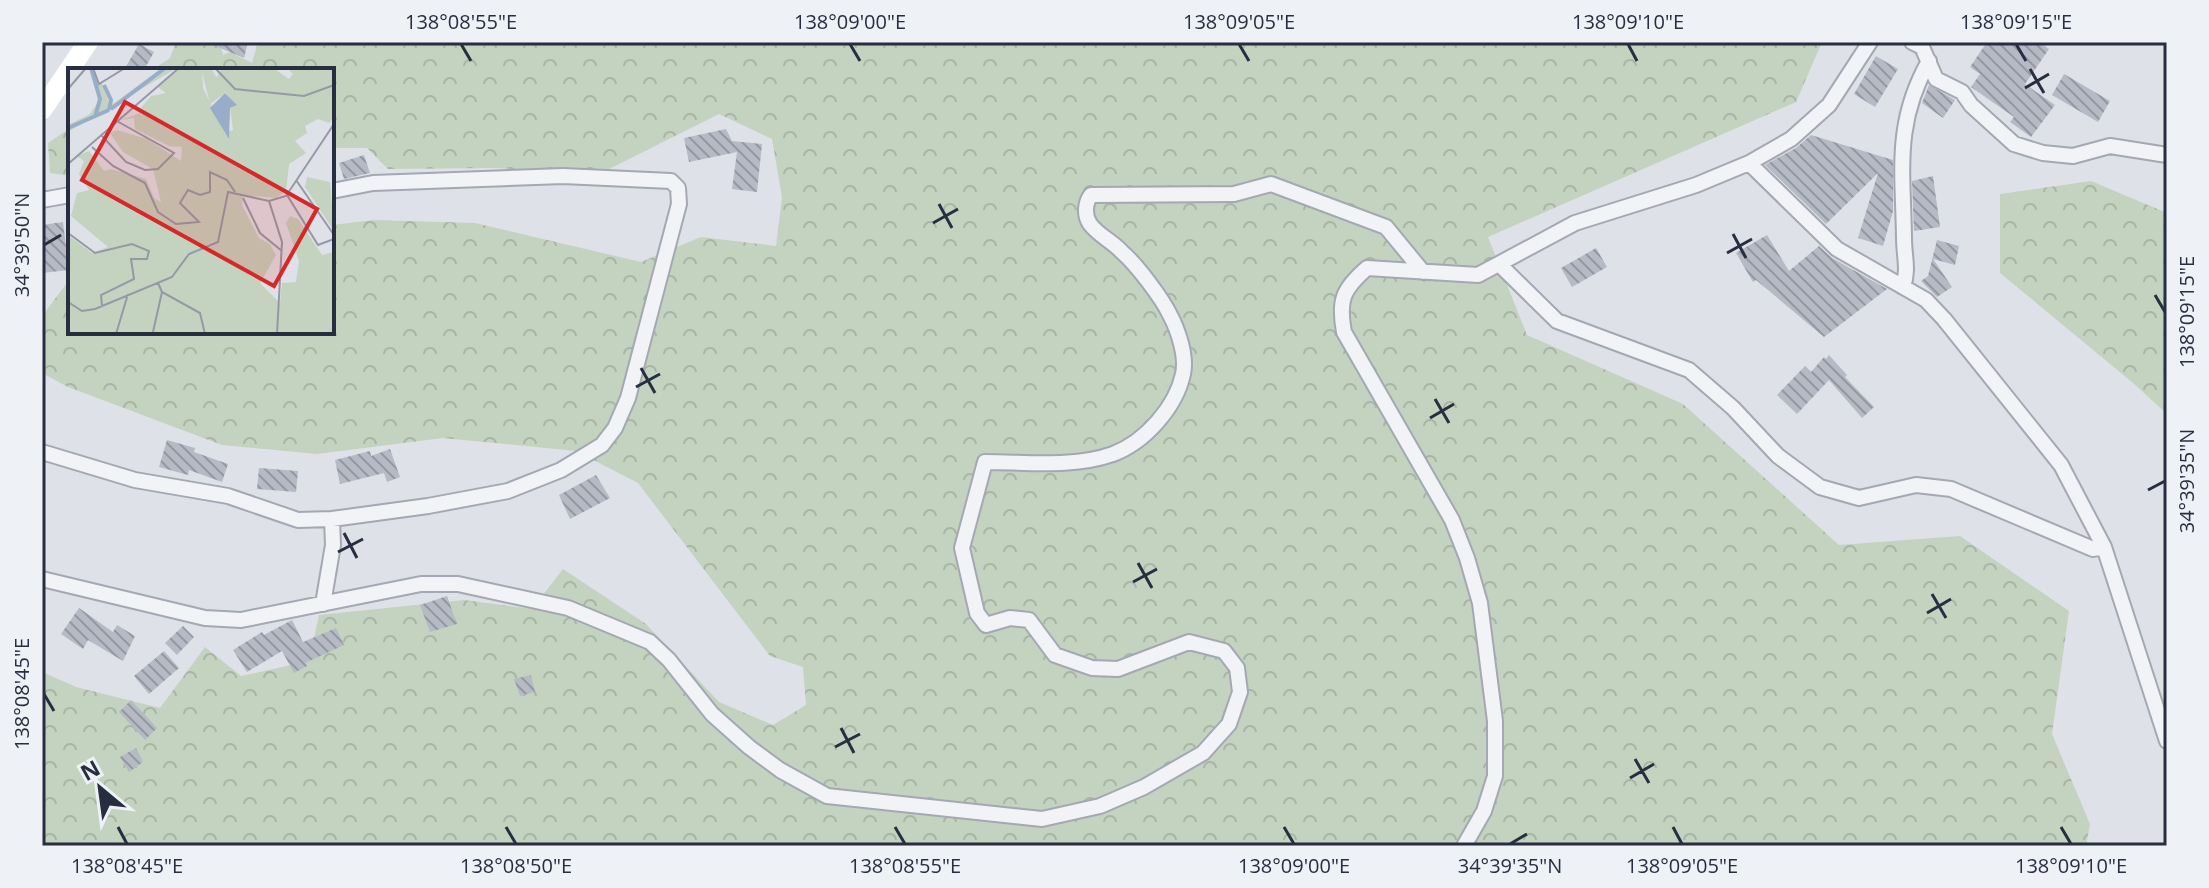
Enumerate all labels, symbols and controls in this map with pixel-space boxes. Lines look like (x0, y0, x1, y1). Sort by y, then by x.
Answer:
text: 138°08'55"E (405, 8, 517, 35)
text: 138°09'00"E (794, 8, 906, 35)
text: 138°09'05"E (1183, 8, 1295, 35)
text: 138°09'10"E (1572, 8, 1684, 35)
text: 138°09'15"E (1960, 8, 2072, 35)
inset map (68, 68, 334, 334)
text: 34°39'50"N (8, 193, 35, 297)
text: 138°09'15"E (2173, 256, 2200, 368)
text: 34°39'35"N (2173, 429, 2200, 533)
text: 138°08'45"E (8, 638, 35, 750)
north arrow (60, 748, 140, 828)
text: N (75, 752, 105, 787)
text: 138°08'45"E (71, 852, 183, 879)
text: 138°08'50"E (460, 852, 572, 879)
text: 138°08'55"E (849, 852, 961, 879)
text: 138°09'00"E (1238, 852, 1350, 879)
text: 34°39'35"N (1458, 852, 1562, 879)
text: 138°09'05"E (1626, 852, 1738, 879)
text: 138°09'10"E (2015, 852, 2127, 879)

